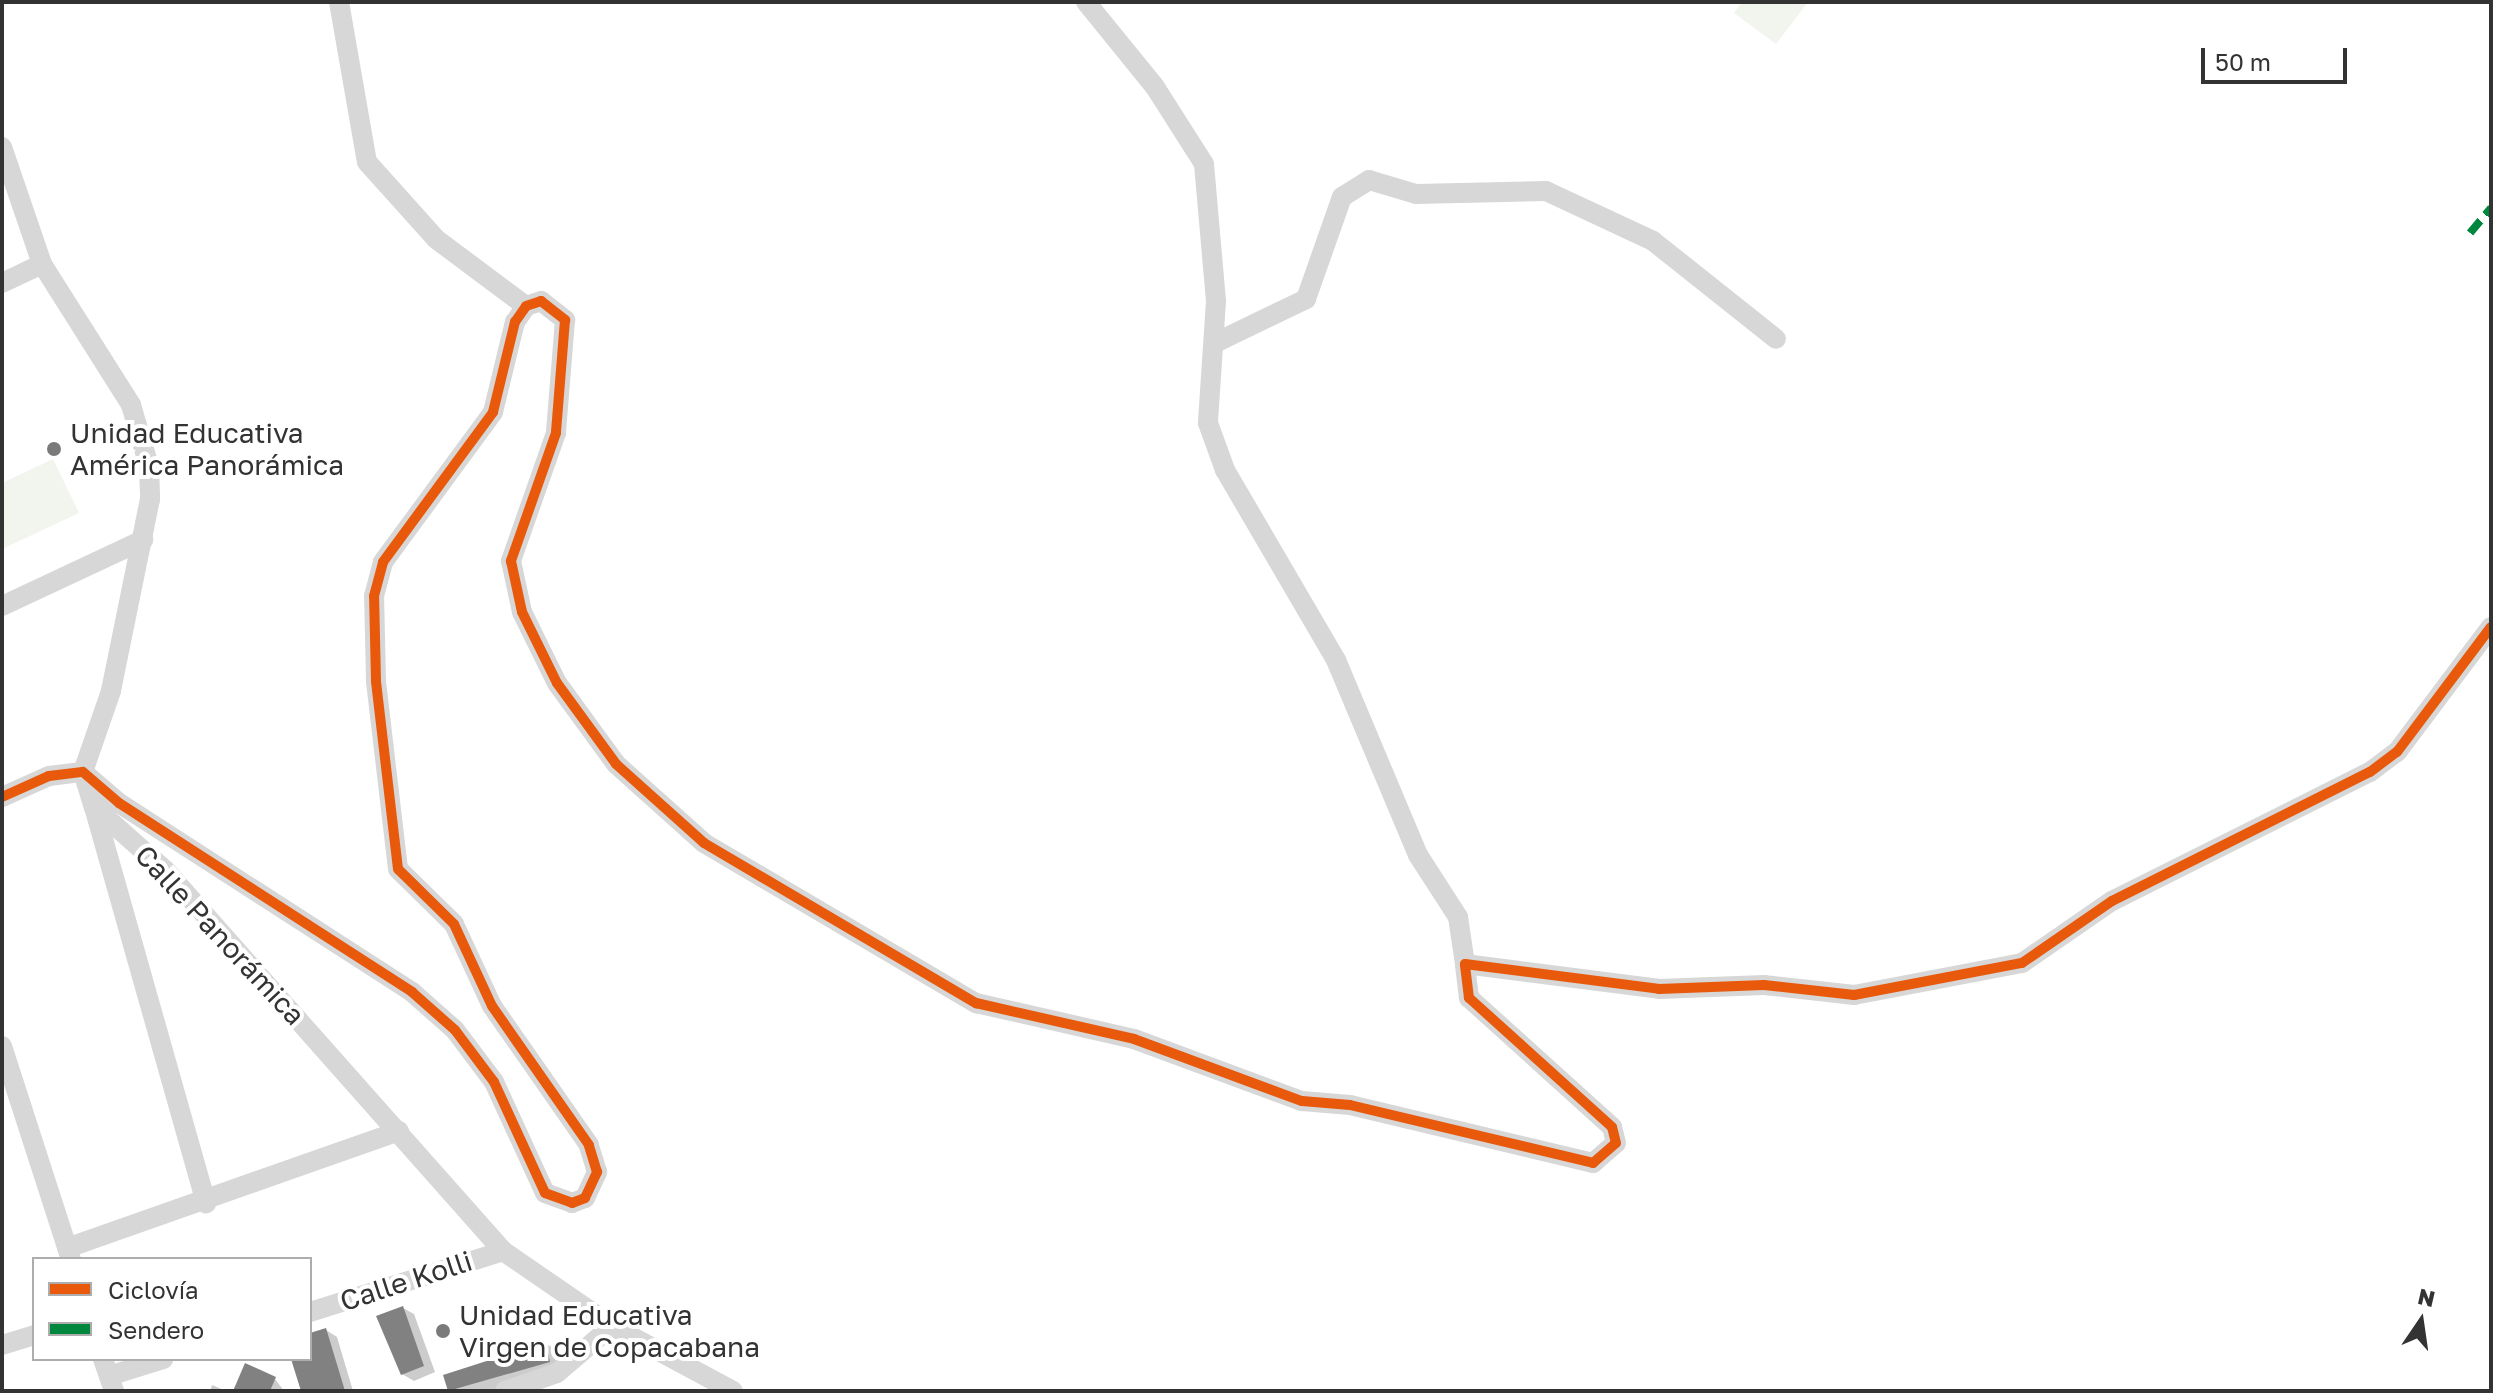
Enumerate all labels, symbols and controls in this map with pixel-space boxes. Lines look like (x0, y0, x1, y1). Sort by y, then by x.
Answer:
scale bar (2205, 32, 2351, 82)
text: 50 m (2215, 47, 2271, 76)
place label: Unidad Educativa América Panorámica (70, 416, 344, 482)
marker: Unidad Educativa América Panorámica (45, 440, 63, 458)
street label: Calle Panorámica (128, 838, 312, 1032)
street label: Calle Kolli (336, 1244, 476, 1318)
legend (32, 1257, 312, 1361)
text: Ciclovía (108, 1275, 199, 1304)
north arrow (2381, 1281, 2461, 1361)
text: N (2415, 1282, 2438, 1312)
place label: Unidad Educativa Virgen de Copacabana (459, 1298, 760, 1364)
text: Sendero (108, 1315, 204, 1344)
marker: Unidad Educativa Virgen de Copacabana (434, 1322, 452, 1340)

